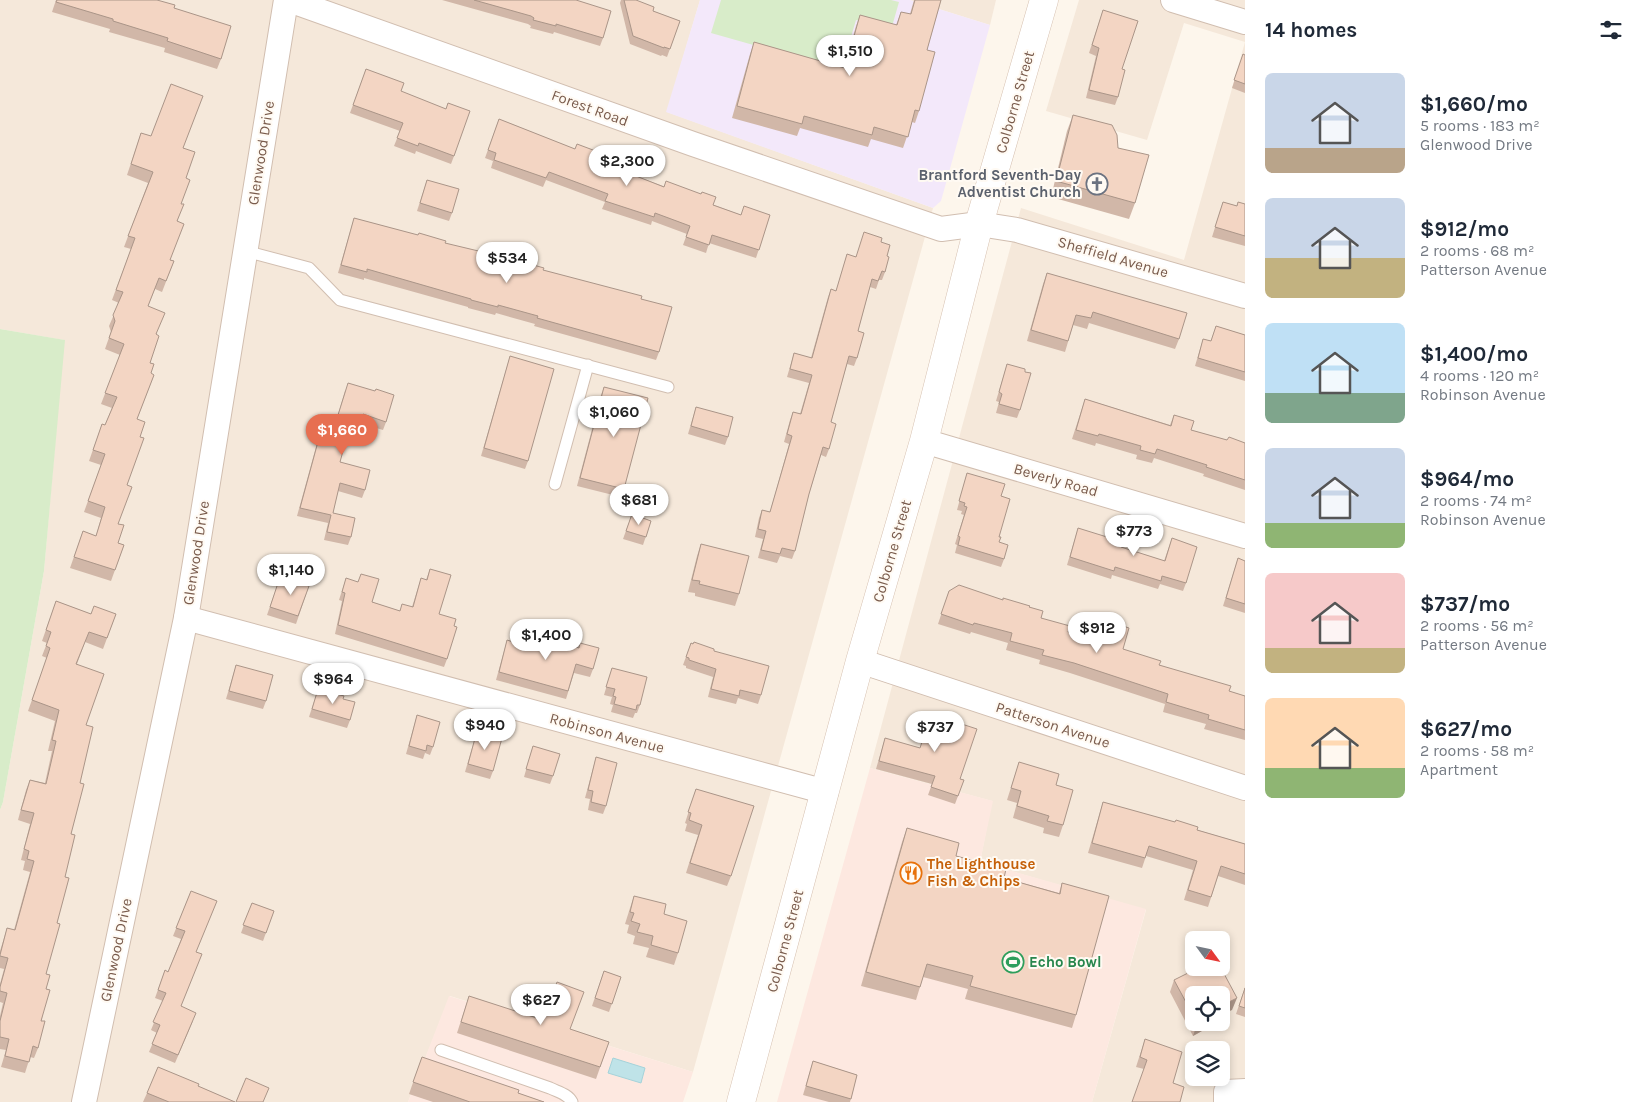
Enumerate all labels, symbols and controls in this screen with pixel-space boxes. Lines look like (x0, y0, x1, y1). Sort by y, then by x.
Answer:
icon: filters (1597, 16, 1625, 44)
text: 14 homes (1265, 18, 1357, 42)
pin: $1,510 (809, 34, 891, 77)
text: $1,510 (827, 41, 873, 60)
street label: Colborne Street (992, 48, 1038, 155)
street label: Forest Road (549, 86, 631, 130)
text: $1,660/mo (1420, 92, 1528, 116)
icon: home (1305, 93, 1365, 153)
street label: Glenwood Drive (244, 100, 278, 206)
text: 5 rooms · 183 m² (1420, 116, 1540, 135)
text: Glenwood Drive (1420, 135, 1532, 154)
pin: $2,300 (586, 144, 668, 187)
text: $2,300 (600, 151, 654, 170)
place label: Brantford Seventh-Day Adventist Church (918, 166, 1081, 201)
church icon: Brantford Seventh-Day Adventist Church (1085, 172, 1109, 196)
text: $912/mo (1420, 217, 1509, 241)
icon: home (1305, 218, 1365, 278)
street label: Sheffield Avenue (1056, 233, 1170, 281)
text: 2 rooms · 68 m² (1420, 241, 1534, 260)
pin: $534 (477, 242, 537, 284)
text: $534 (487, 248, 527, 267)
text: Patterson Avenue (1420, 260, 1547, 279)
text: $1,400/mo (1420, 342, 1528, 366)
icon: home (1305, 343, 1365, 403)
text: 4 rooms · 120 m² (1420, 366, 1539, 385)
text: Robinson Avenue (1420, 385, 1546, 404)
pin: $1,060 (573, 396, 655, 438)
text: $1,060 (589, 402, 639, 421)
pin: $1,660 (301, 414, 383, 456)
text: $1,660 (317, 420, 367, 439)
street label: Beverly Road (1012, 459, 1100, 501)
text: $964/mo (1420, 467, 1514, 491)
icon: home (1305, 468, 1365, 528)
pin: $681 (609, 484, 669, 526)
text: $681 (621, 490, 657, 509)
text: 2 rooms · 74 m² (1420, 491, 1532, 510)
street label: Colborne Street (869, 497, 915, 604)
street label: Glenwood Drive (179, 500, 213, 606)
text: Robinson Avenue (1420, 510, 1546, 529)
pin: $773 (1104, 514, 1164, 557)
text: $773 (1116, 521, 1152, 540)
pin: $1,140 (250, 554, 332, 596)
text: $1,140 (268, 560, 314, 579)
text: $737/mo (1420, 592, 1510, 616)
icon: home (1305, 593, 1365, 653)
pin: $912 (1067, 612, 1127, 654)
text: 2 rooms · 56 m² (1420, 616, 1534, 635)
pin: $1,400 (505, 618, 587, 661)
text: $912 (1079, 618, 1115, 637)
text: $1,400 (521, 625, 571, 644)
text: Patterson Avenue (1420, 635, 1547, 654)
pin: $964 (303, 662, 363, 705)
text: $964 (313, 669, 353, 688)
street label: Patterson Avenue (994, 698, 1112, 752)
pin: $940 (455, 708, 515, 751)
street label: Robinson Avenue (548, 709, 666, 757)
pin: $737 (905, 710, 965, 753)
text: $940 (465, 715, 505, 734)
text: $737 (917, 717, 953, 736)
text: $627/mo (1420, 717, 1512, 741)
icon: home (1305, 718, 1365, 778)
text: 2 rooms · 58 m² (1420, 741, 1534, 760)
text: Apartment (1420, 760, 1498, 779)
place label: The Lighthouse Fish & Chips (927, 855, 1036, 890)
restaurant icon: The Lighthouse Fish & Chips (899, 861, 923, 885)
street label: Colborne Street (763, 887, 807, 994)
street label: Glenwood Drive (96, 897, 136, 1003)
north arrow (1185, 931, 1230, 976)
map controls (1185, 931, 1230, 1086)
sports icon: Echo Bowl (1001, 950, 1025, 974)
place label: Echo Bowl (1029, 953, 1102, 971)
pin: $627 (511, 984, 571, 1026)
button: locate (1185, 986, 1230, 1031)
text: $627 (522, 990, 560, 1009)
button: layers (1185, 1041, 1230, 1086)

